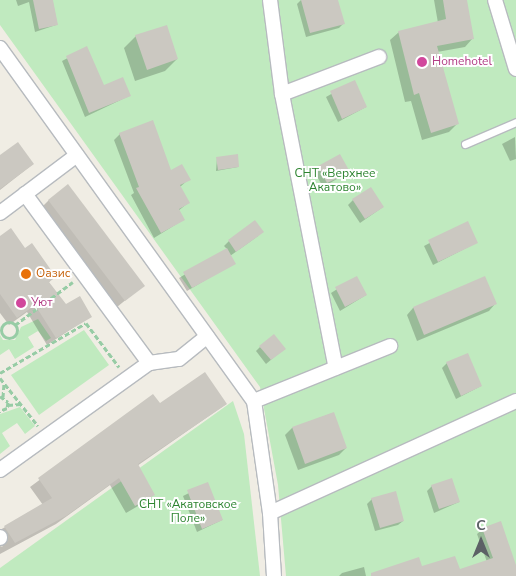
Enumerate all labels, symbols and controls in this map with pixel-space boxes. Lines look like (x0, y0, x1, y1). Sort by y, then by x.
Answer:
place label: Homehotel (432, 55, 492, 69)
marker: Homehotel (416, 56, 428, 68)
park label: СНТ «Верхнее Акатово» (295, 167, 375, 195)
place label: Оазис (36, 267, 70, 281)
marker: Оазис (20, 268, 32, 280)
place label: Уют (31, 296, 53, 310)
marker: Уют (15, 297, 27, 309)
park label: СНТ «Акатовское Поле» (139, 498, 237, 526)
north arrow (456, 516, 506, 566)
text: С (476, 516, 486, 535)

